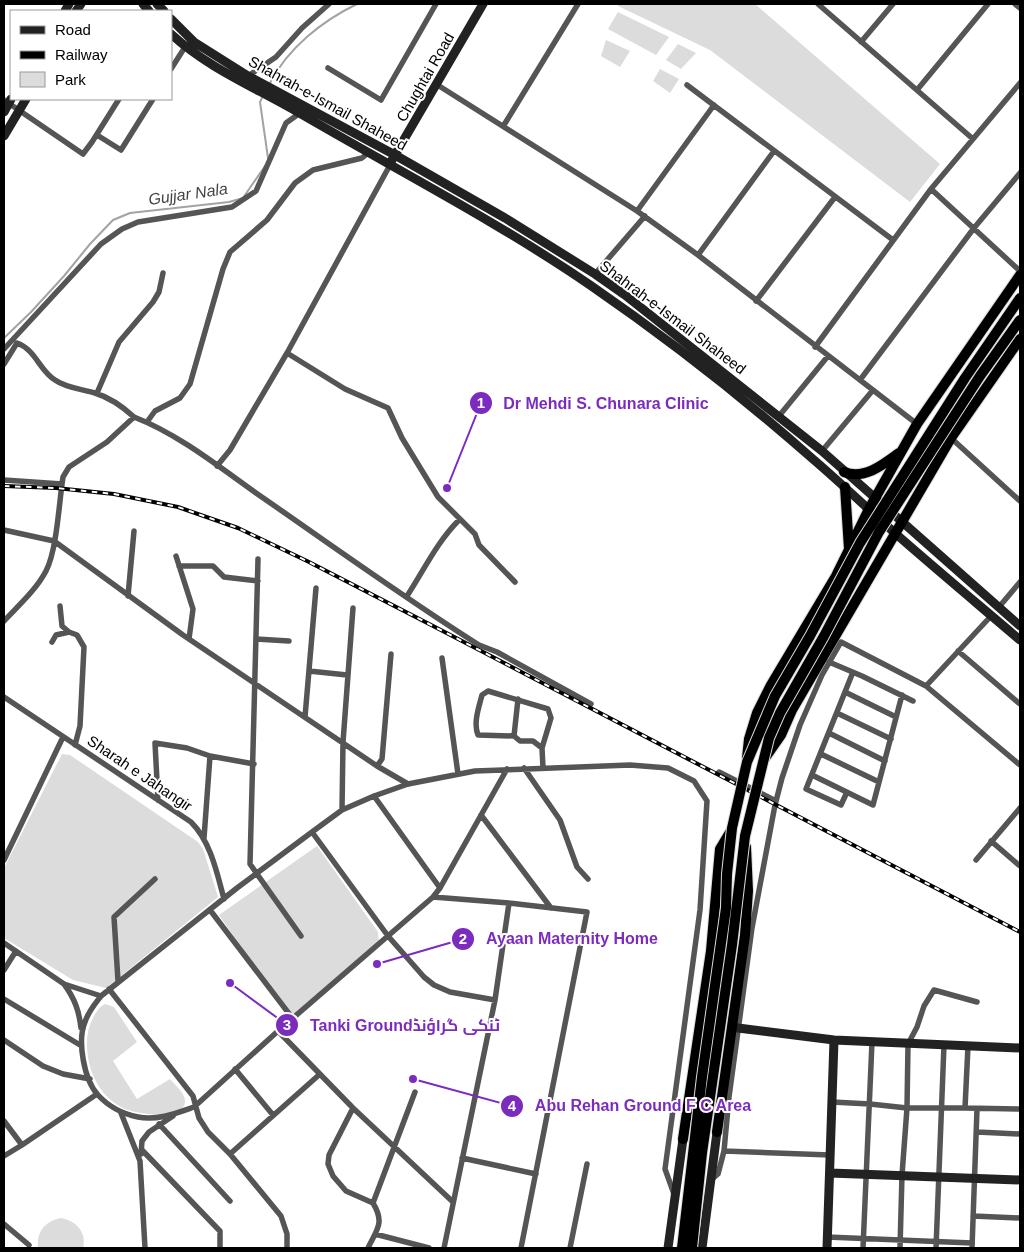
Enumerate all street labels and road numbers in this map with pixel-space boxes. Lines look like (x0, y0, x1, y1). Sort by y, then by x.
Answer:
street label: Chughtai Road (393, 29, 457, 125)
street label: Shahrah-e-Ismail Shaheed (246, 52, 410, 154)
street label: Shahrah-e-Ismail Shaheed (597, 257, 749, 377)
street label: Sharah e Jahangir (84, 732, 196, 814)

